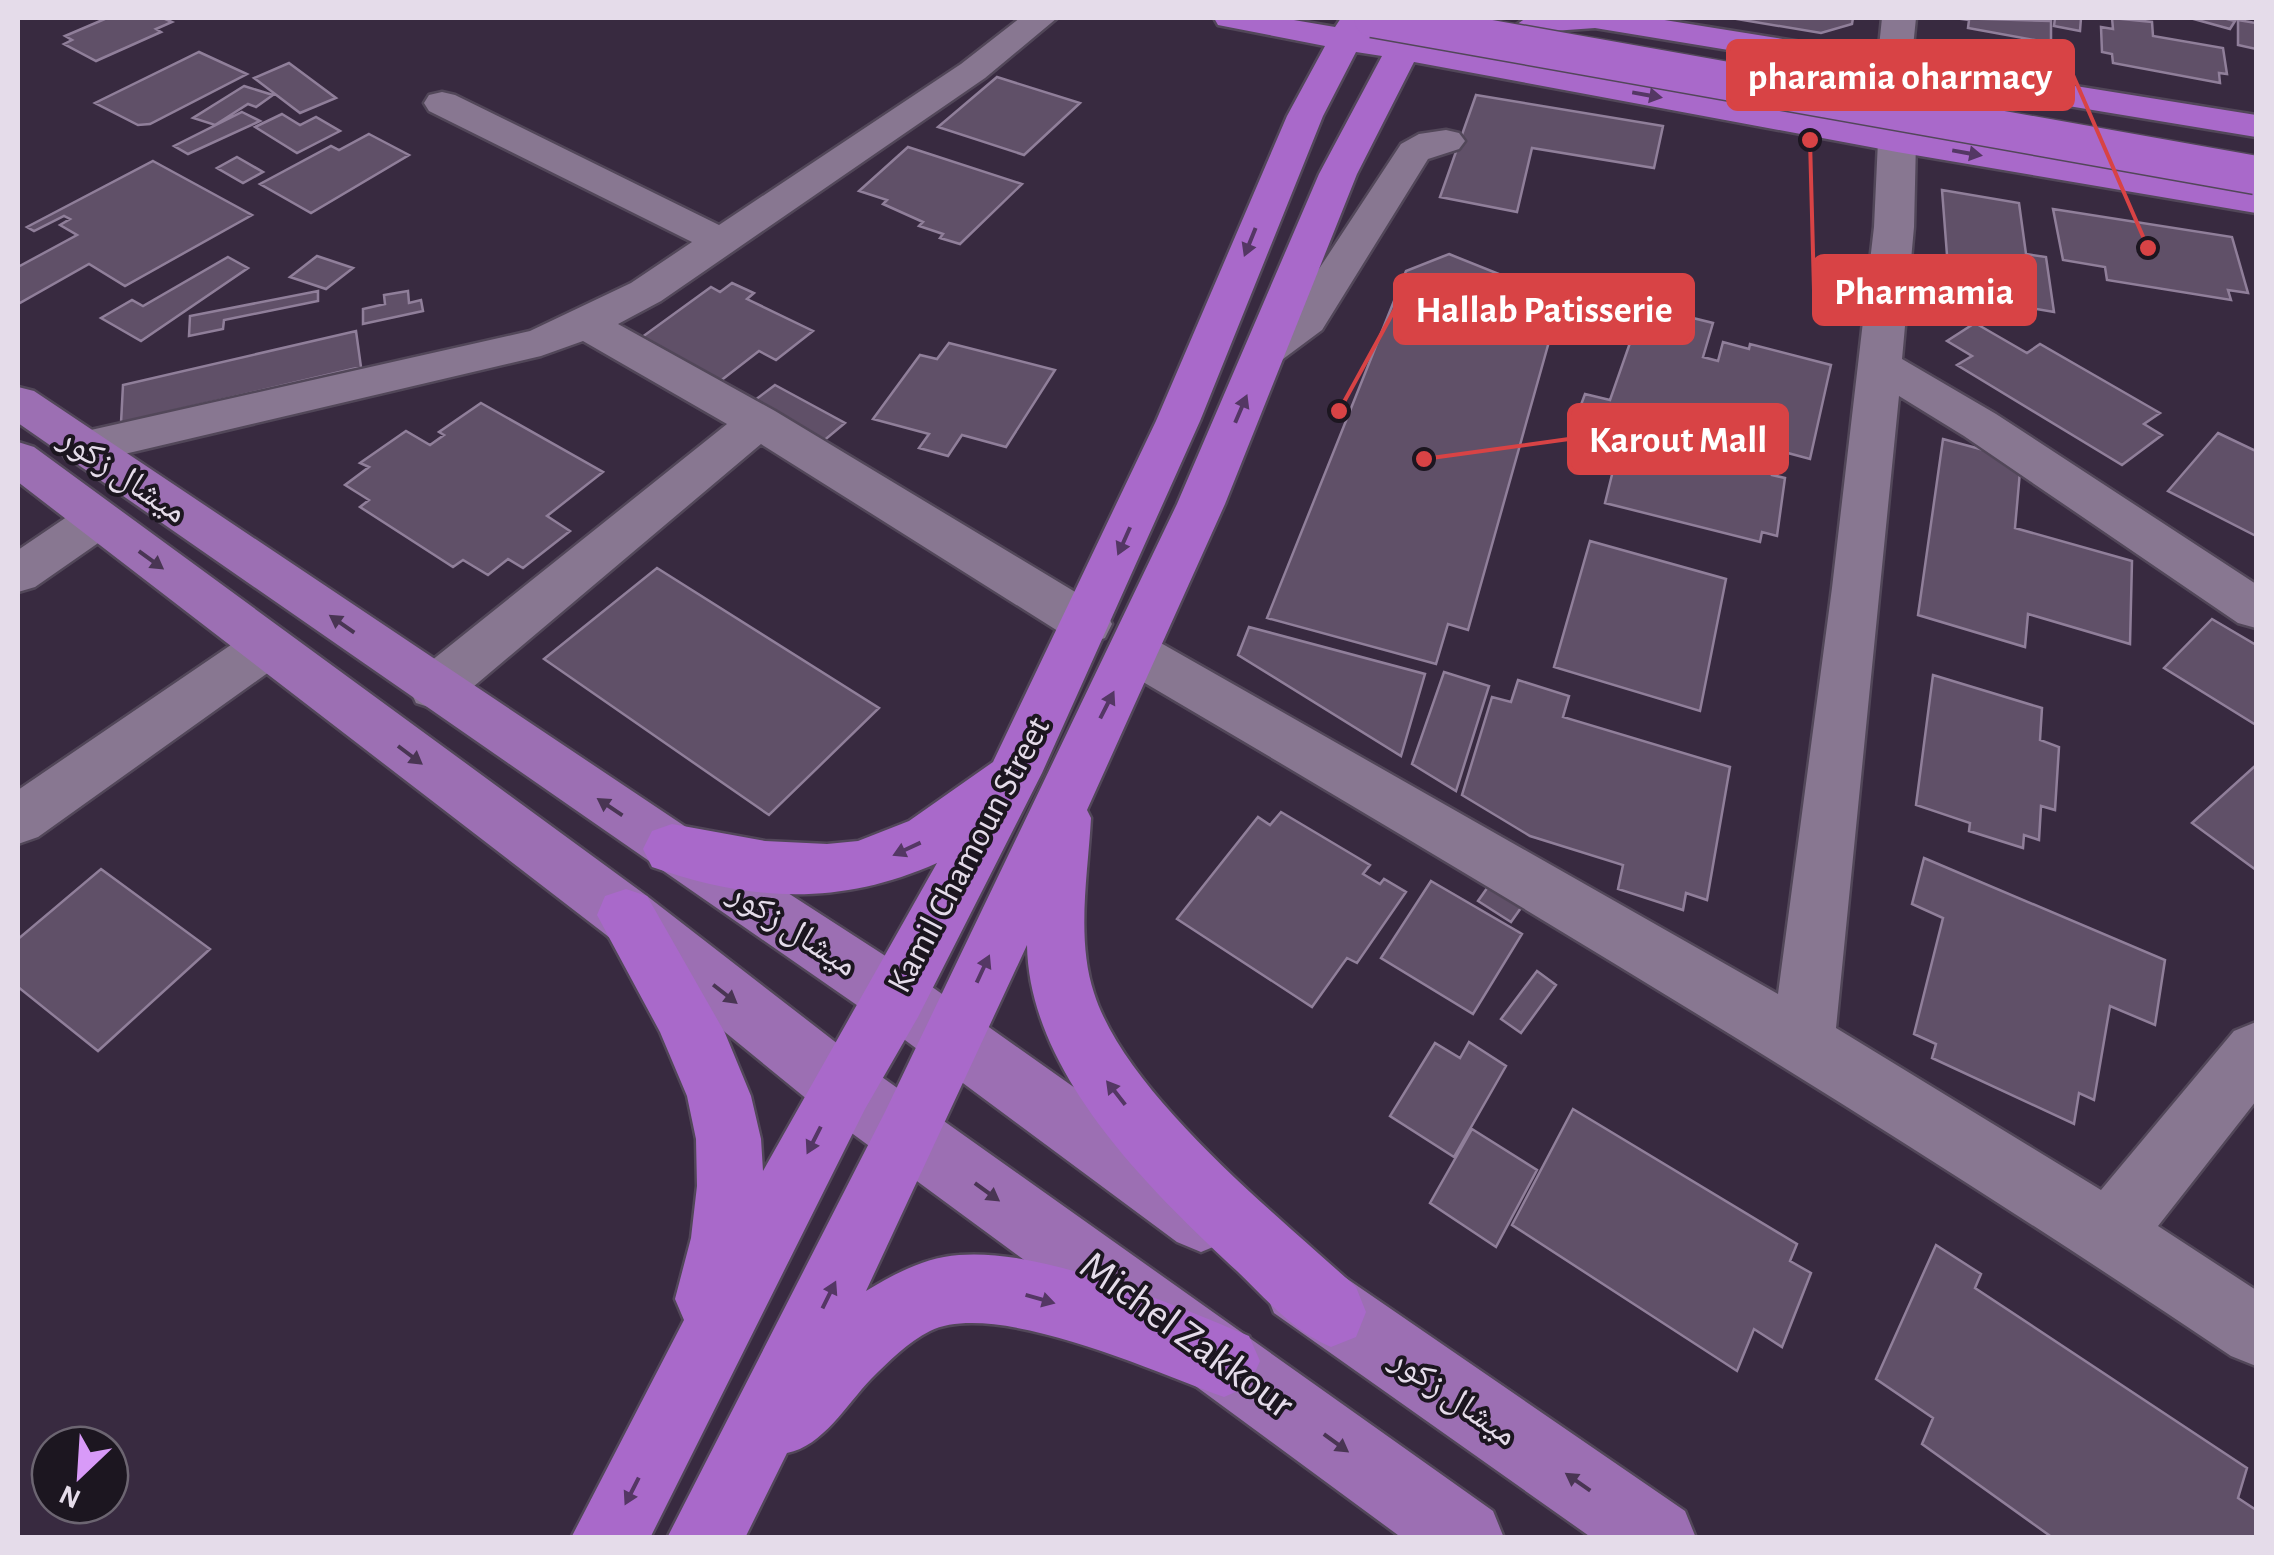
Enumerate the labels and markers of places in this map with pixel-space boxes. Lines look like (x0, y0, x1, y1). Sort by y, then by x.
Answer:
callout: pharamia oharmacy (1728, 41, 2073, 109)
callout: Pharmamia (1814, 256, 2035, 324)
callout: Hallab Patisserie (1395, 275, 1693, 343)
callout: Karout Mall (1569, 405, 1787, 473)

